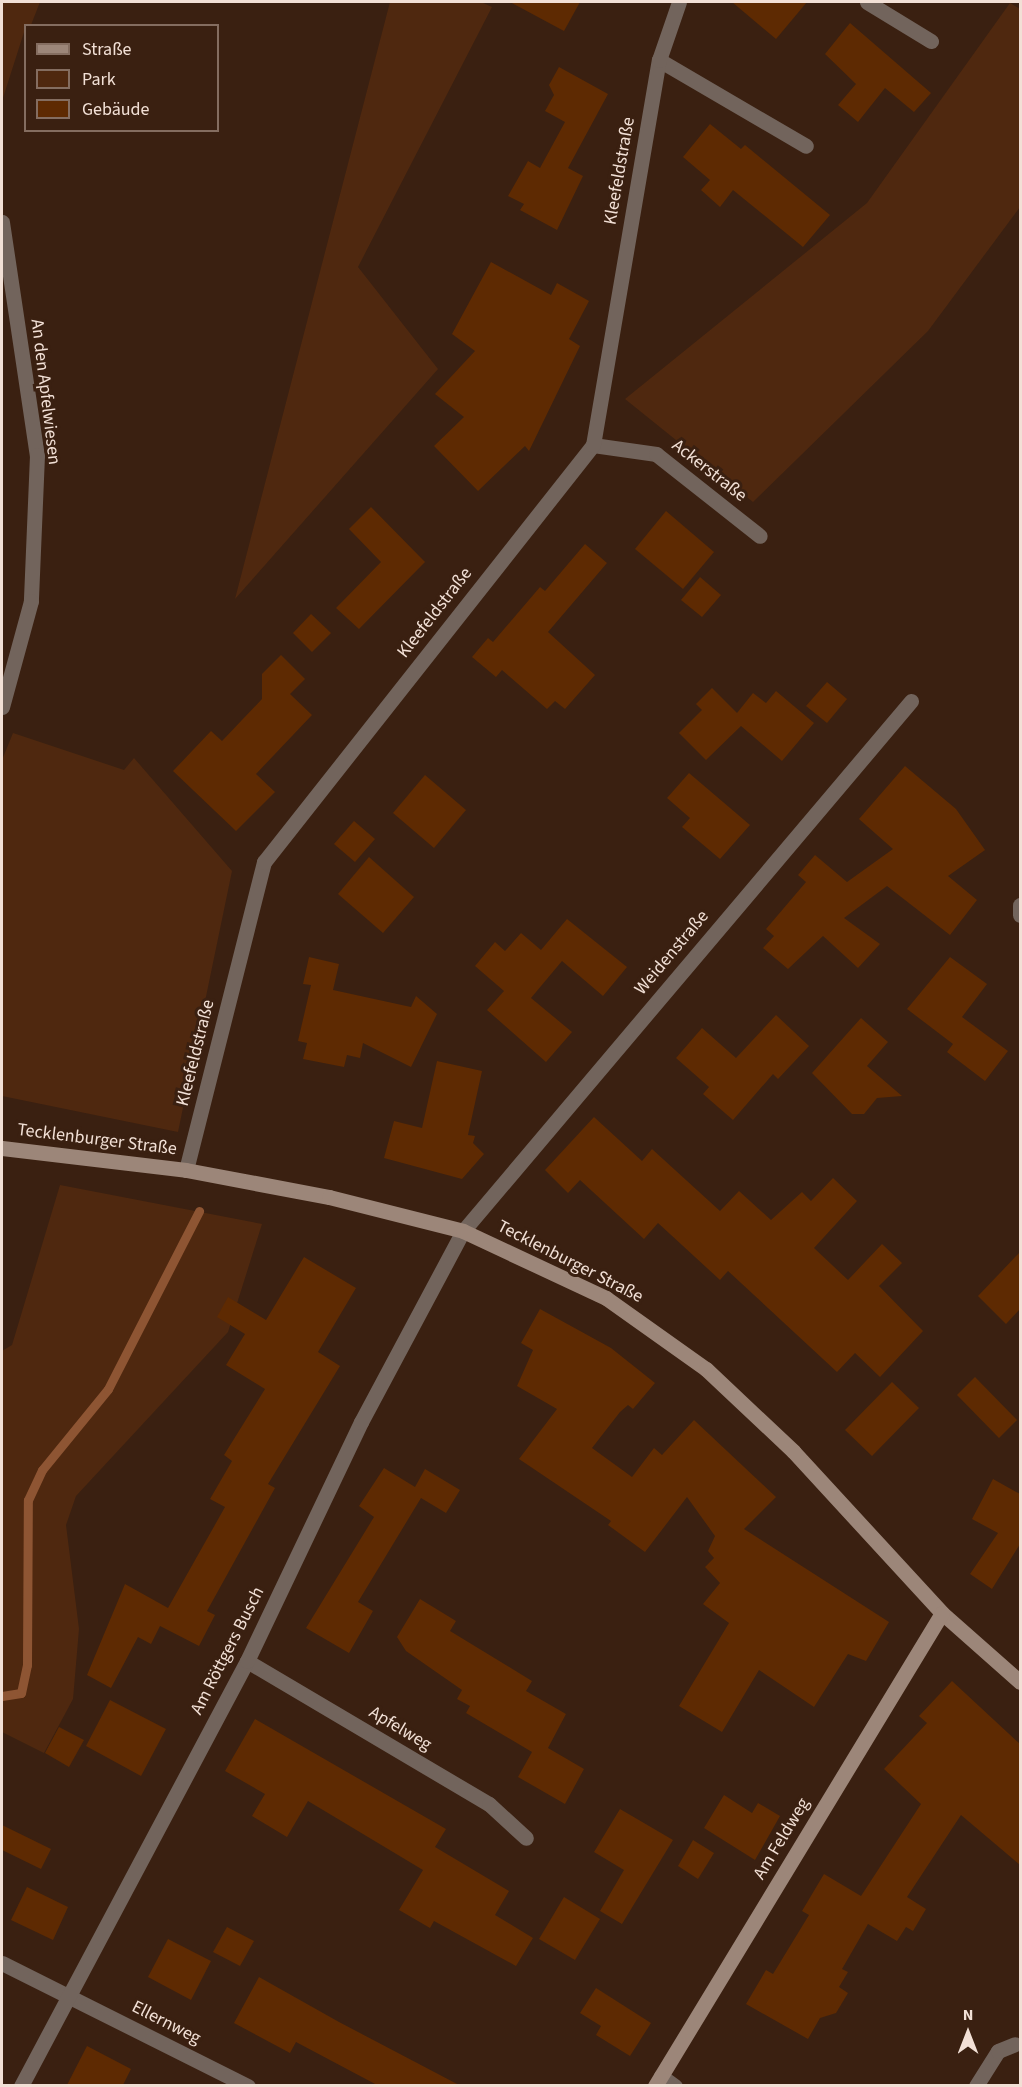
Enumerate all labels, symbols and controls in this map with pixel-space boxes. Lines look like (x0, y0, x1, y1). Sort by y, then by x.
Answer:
legend (24, 24, 219, 132)
text: Straße (82, 37, 131, 62)
text: Park (82, 67, 116, 92)
text: Gebäude (82, 97, 150, 122)
street label: Kleefeldstraße (600, 116, 640, 226)
street label: An den Apfelwiesen (25, 318, 65, 466)
street label: Ackerstraße (667, 435, 751, 507)
street label: Kleefeldstraße (393, 563, 477, 663)
street label: Weidenstraße (630, 906, 714, 1000)
street label: Kleefeldstraße (172, 998, 220, 1108)
street label: Tecklenburger Straße (16, 1119, 178, 1161)
street label: Tecklenburger Straße (493, 1216, 647, 1308)
street label: Am Röttgers Busch (187, 1584, 269, 1718)
street label: Apfelweg (365, 1702, 435, 1756)
street label: Am Feldweg (749, 1794, 815, 1884)
street label: Ellernweg (128, 1996, 204, 2050)
north arrow (938, 2003, 998, 2063)
text: N (963, 2004, 973, 2026)

